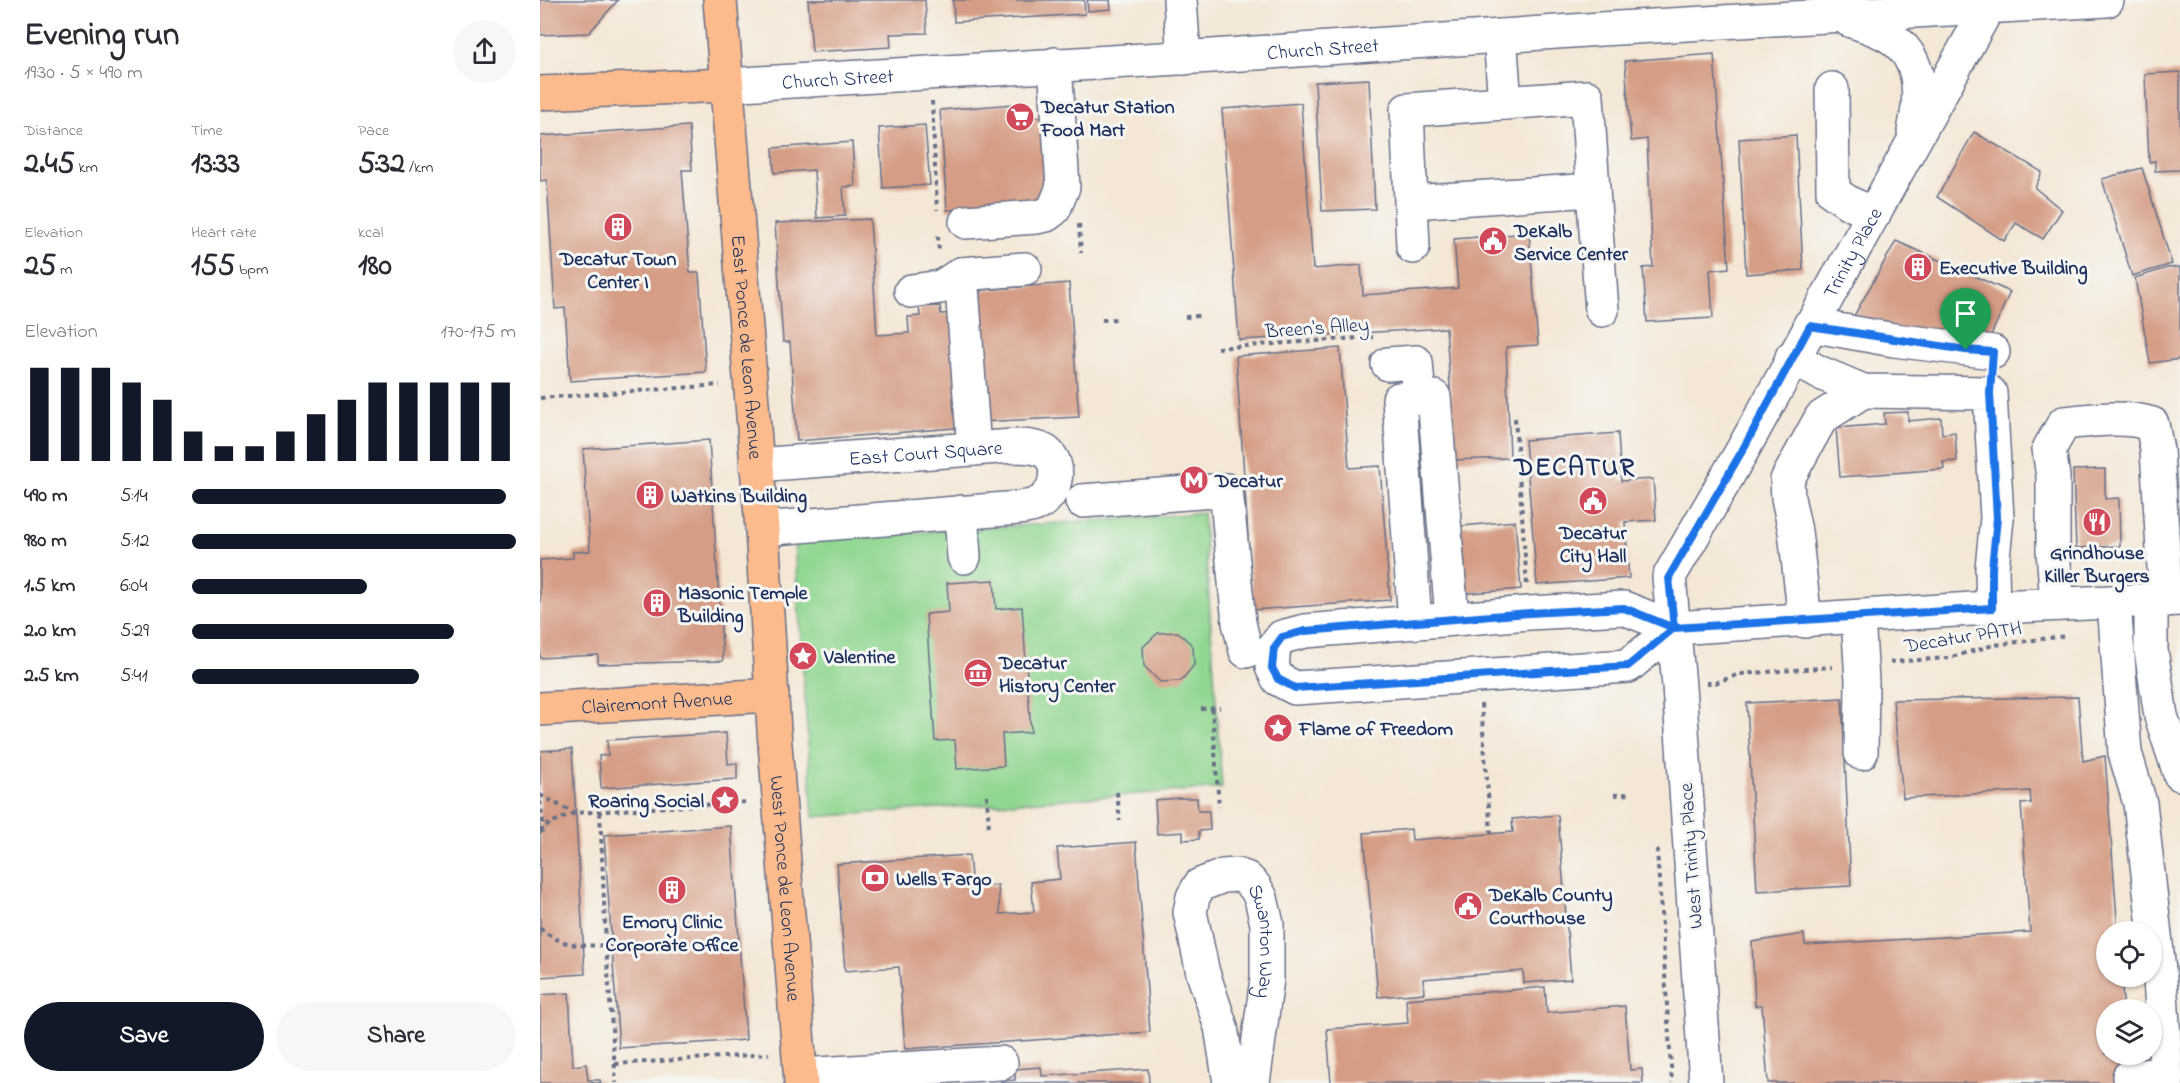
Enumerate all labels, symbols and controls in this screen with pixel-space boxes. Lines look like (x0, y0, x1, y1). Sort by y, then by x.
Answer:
text: Evening run (24, 12, 179, 60)
button: share (453, 20, 516, 83)
street label: Church Street (1266, 32, 1380, 69)
text: 19:30 · 5 × 490 m (24, 59, 143, 88)
street label: Church Street (781, 63, 895, 99)
place label: Decatur Station Food Mart (1040, 94, 1175, 146)
supermarket icon: Decatur Station Food Mart (1004, 101, 1036, 133)
text: Distance (24, 119, 83, 143)
text: Time (191, 119, 223, 143)
text: Pace (358, 119, 389, 143)
text: 2.45 (24, 143, 75, 187)
text: 13:33 (191, 143, 240, 187)
text: 5:32 (358, 143, 405, 187)
text: km (75, 156, 98, 180)
text: /km (405, 156, 433, 180)
street label: Trinity Place (1817, 203, 1891, 304)
building icon: Decatur Town Center I (602, 211, 634, 243)
place label: DeKalb Service Center (1513, 218, 1629, 270)
text: Elevation (24, 221, 83, 245)
text: Heart rate (191, 221, 257, 245)
text: kcal (358, 221, 383, 245)
public building icon: DeKalb Service Center (1477, 225, 1509, 257)
street label: East Ponce de Leon Avenue (722, 234, 768, 460)
text: 25 (24, 245, 56, 289)
text: 155 (191, 245, 235, 289)
text: 180 (358, 245, 392, 289)
place label: Decatur Town Center I (559, 246, 676, 298)
building icon: Executive Building (1902, 251, 1934, 283)
place label: Executive Building (1939, 255, 2087, 285)
text: m (56, 258, 73, 282)
text: bpm (235, 258, 268, 282)
pin (1940, 288, 1991, 350)
icon: arrive (1949, 297, 1982, 330)
street label: Breen's Alley (1263, 311, 1370, 348)
text: Elevation (24, 318, 98, 347)
text: 170–175 m (440, 318, 516, 347)
street label: East Court Square (848, 435, 1004, 475)
district label: DECATUR (1513, 450, 1636, 488)
metro station icon: Decatur (1178, 464, 1210, 496)
place label: Decatur (1214, 468, 1283, 497)
building icon: Watkins Building (634, 479, 666, 511)
text: 490 m (24, 482, 67, 511)
text: 5:14 (120, 482, 148, 511)
place label: Watkins Building (671, 483, 807, 513)
public building icon: Decatur City Hall (1577, 485, 1609, 517)
restaurant icon: Grindhouse Killer Burgers (2081, 506, 2113, 538)
place label: Decatur City Hall (1558, 520, 1628, 573)
text: 980 m (24, 527, 67, 556)
text: 5:12 (120, 527, 149, 556)
place label: Grindhouse Killer Burgers (2044, 540, 2150, 593)
text: 1.5 km (24, 572, 75, 601)
text: 6:04 (120, 572, 147, 601)
place label: Masonic Temple Building (677, 580, 808, 633)
building icon: Masonic Temple Building (641, 587, 673, 619)
street label: Decatur PATH (1902, 615, 2024, 662)
text: 2.0 km (24, 617, 76, 646)
text: 5:29 (120, 617, 149, 646)
place icon: Valentine (787, 640, 819, 672)
place label: Valentine (823, 644, 897, 673)
place label: Decatur History Center (998, 650, 1116, 703)
museum icon: Decatur History Center (962, 657, 994, 689)
text: 2.5 km (24, 662, 79, 691)
text: 5:41 (120, 662, 148, 691)
street label: Clairemont Avenue (581, 685, 733, 723)
place icon: Flame of Freedom (1262, 712, 1294, 744)
place label: Flame of Freedom (1298, 716, 1453, 745)
street label: West Ponce de Leon Avenue (760, 775, 807, 1003)
street label: West Trinity Place (1673, 782, 1712, 930)
place icon: Roaring Social (709, 784, 741, 816)
place label: Roaring Social (588, 788, 704, 818)
bank icon: Wells Fargo (859, 862, 891, 894)
place label: Wells Fargo (896, 866, 992, 896)
building icon: Emory Clinic Corporate Office (656, 874, 688, 906)
street label: Swanton Way (1239, 879, 1279, 1000)
place label: DeKalb County Courthouse (1488, 882, 1613, 934)
public building icon: DeKalb County Courthouse (1452, 890, 1484, 922)
place label: Emory Clinic Corporate Office (606, 909, 739, 961)
map controls (2096, 921, 2162, 1065)
button: locate (2096, 921, 2162, 987)
button: layers (2096, 999, 2162, 1065)
button: Save (24, 1002, 264, 1071)
button: Share (276, 1002, 516, 1071)

